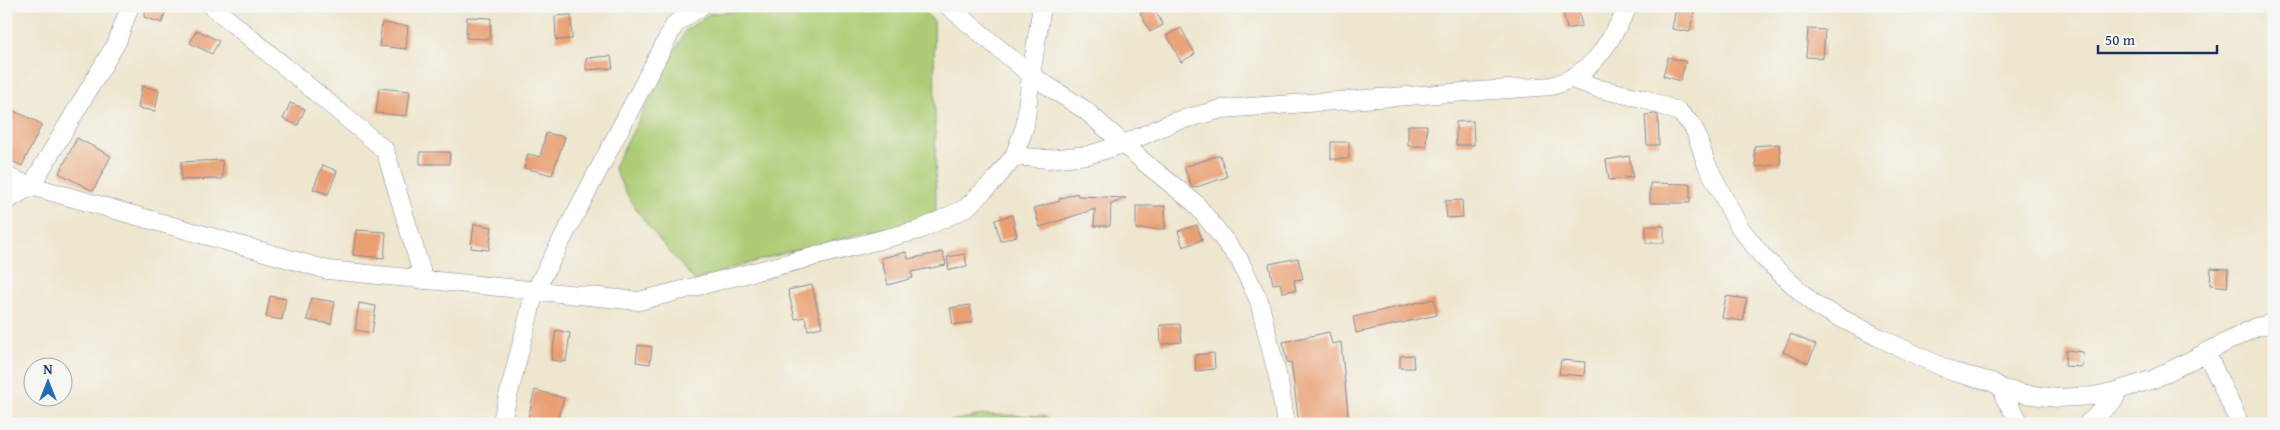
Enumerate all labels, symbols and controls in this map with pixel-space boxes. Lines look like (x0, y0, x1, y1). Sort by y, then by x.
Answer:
scale bar (2098, 22, 2216, 54)
text: 50 m (2105, 29, 2136, 50)
north arrow (22, 358, 72, 408)
text: N (43, 359, 53, 379)

